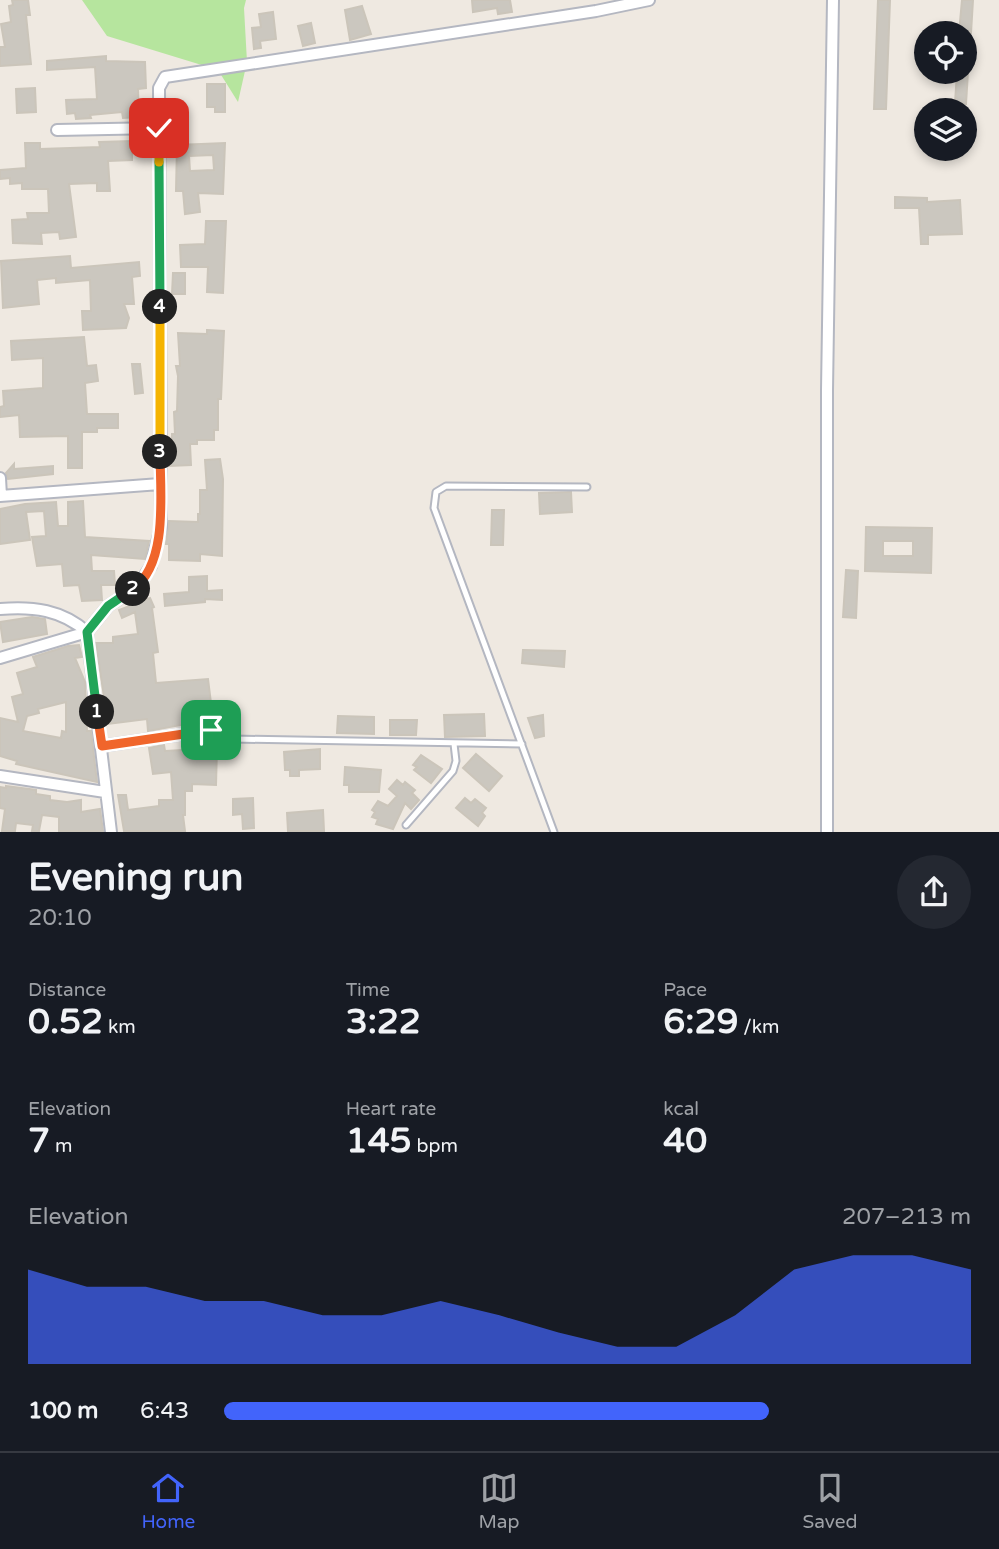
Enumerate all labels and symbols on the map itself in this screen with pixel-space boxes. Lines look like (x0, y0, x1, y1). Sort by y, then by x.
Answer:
pin (129, 98, 189, 158)
pin: 4 (142, 290, 178, 324)
pin: 3 (142, 434, 178, 470)
pin: 2 (116, 572, 150, 606)
pin: 1 (80, 694, 114, 730)
pin (181, 700, 241, 760)

